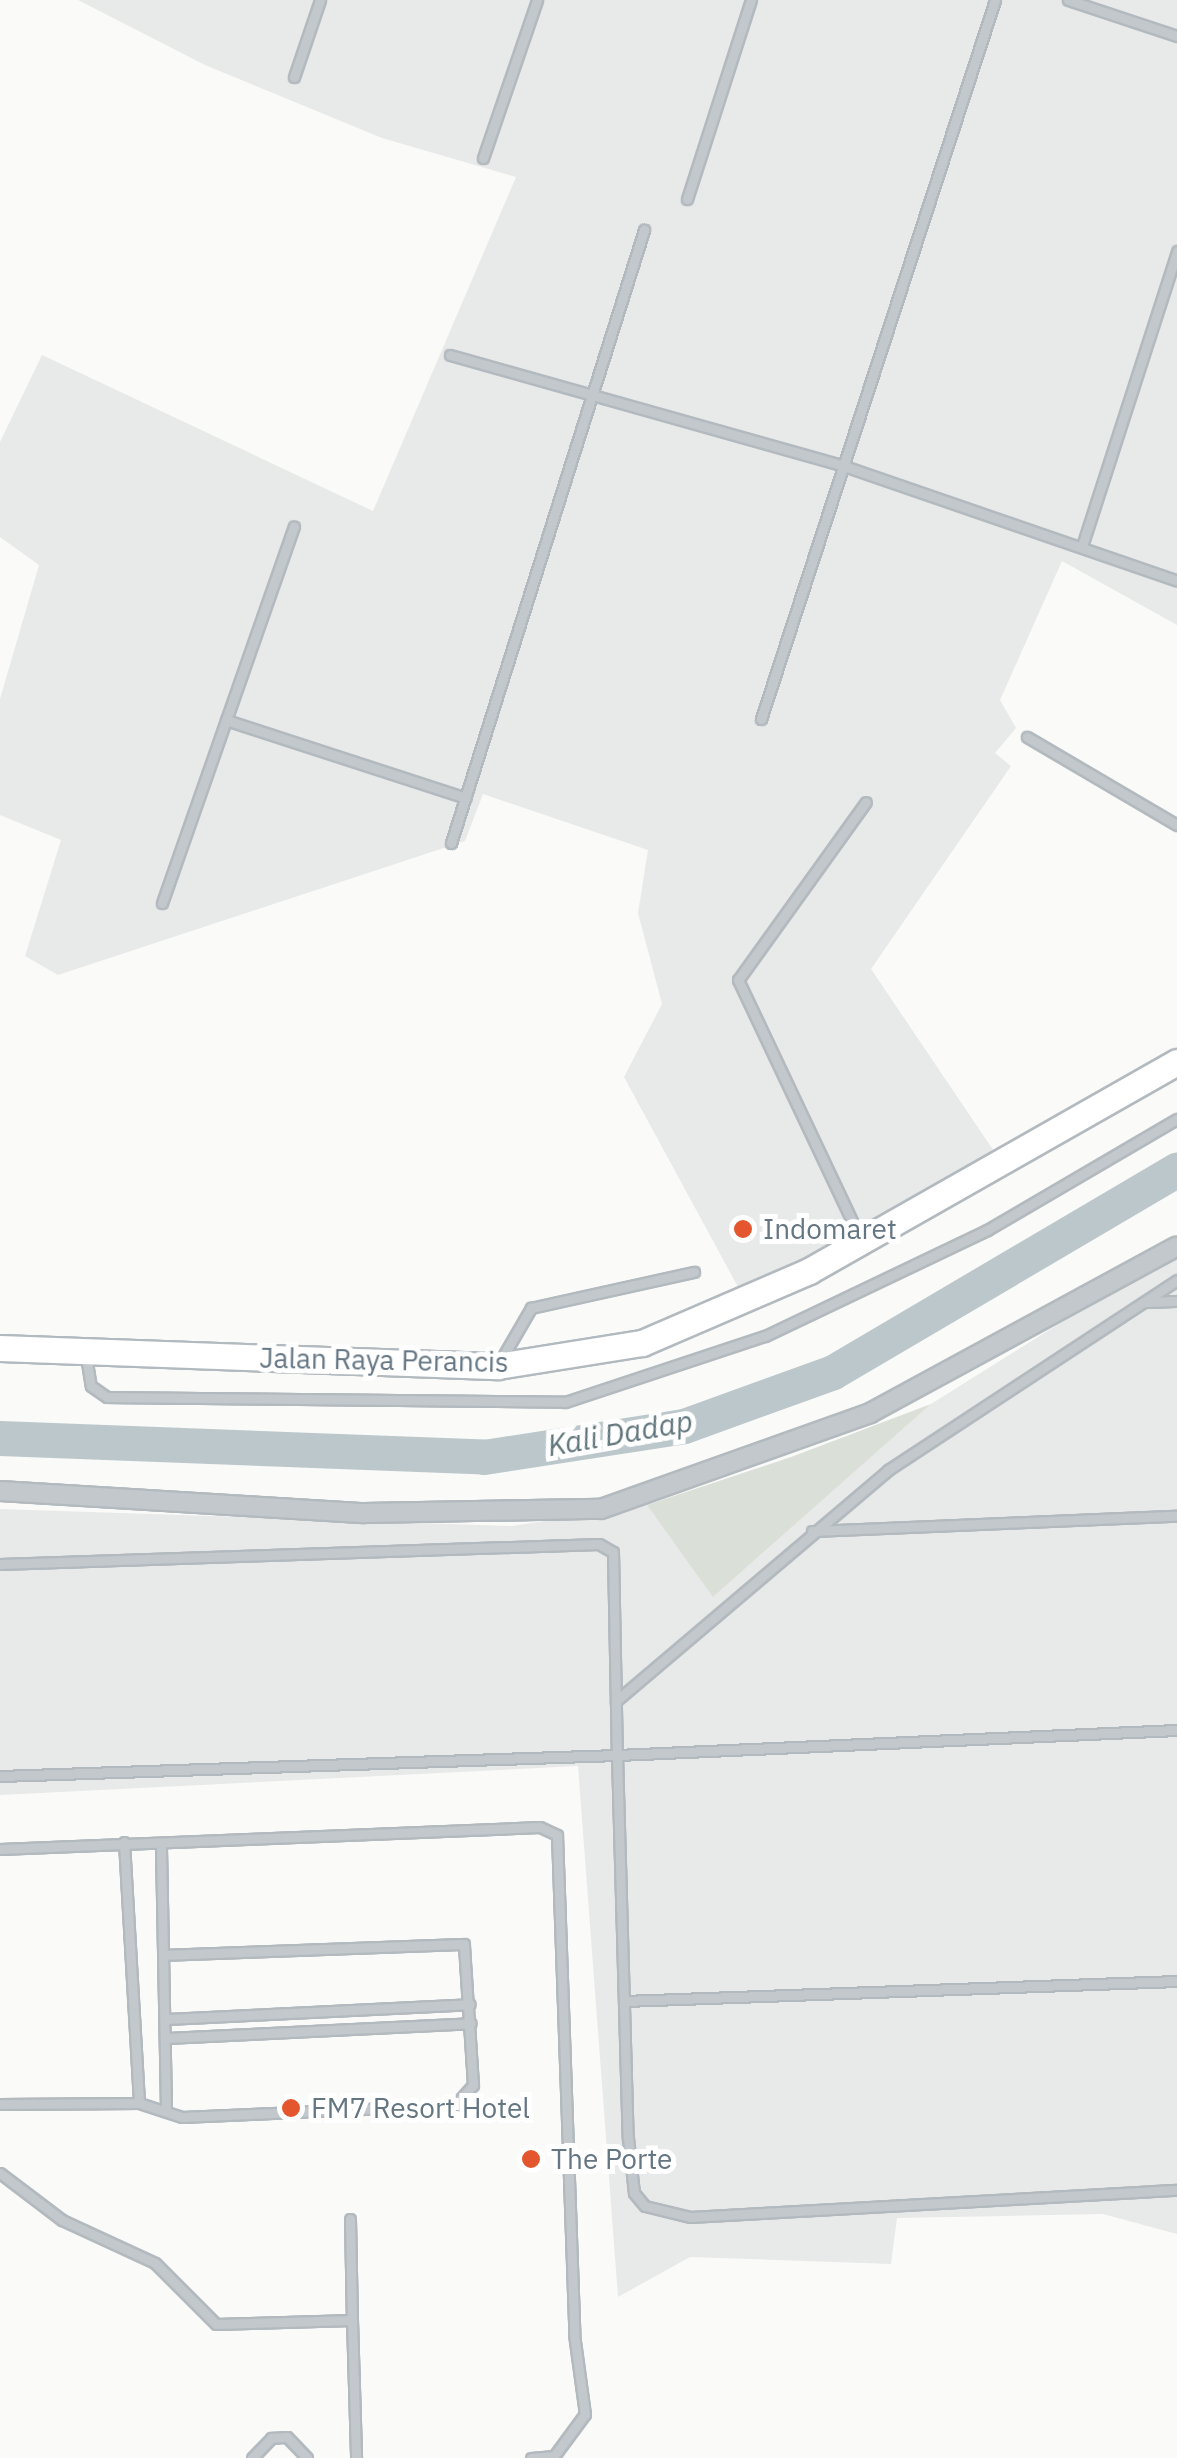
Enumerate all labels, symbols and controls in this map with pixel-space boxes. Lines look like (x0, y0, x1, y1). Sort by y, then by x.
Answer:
place label: Indomaret (763, 1212, 897, 1246)
marker: Indomaret (732, 1218, 754, 1240)
street label: Jalan Raya Perancis (259, 1341, 509, 1379)
water label: Kali Dadap (545, 1403, 695, 1463)
place label: FM7 Resort Hotel (311, 2091, 530, 2125)
marker: FM7 Resort Hotel (280, 2097, 302, 2119)
place label: The Porte (551, 2142, 672, 2176)
marker: The Porte (520, 2148, 542, 2170)

